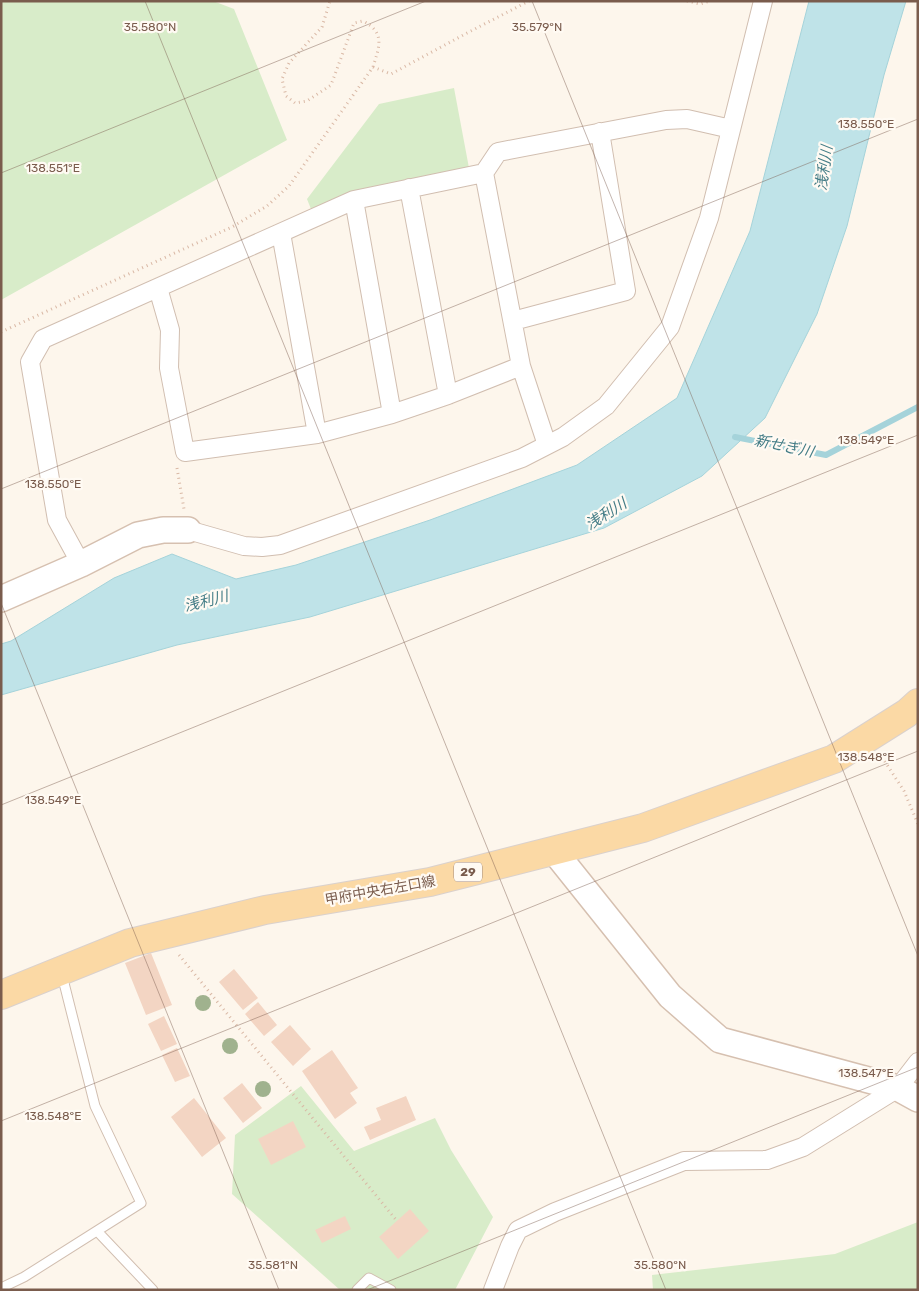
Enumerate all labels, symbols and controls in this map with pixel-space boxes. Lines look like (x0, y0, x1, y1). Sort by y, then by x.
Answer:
text: 35.580°N (124, 20, 176, 34)
text: 35.579°N (512, 20, 562, 34)
text: 138.550°E (838, 117, 894, 131)
water label: 浅利川 (812, 142, 836, 192)
text: 138.551°E (26, 161, 80, 175)
water label: 新せぎ川 (753, 431, 817, 461)
text: 138.549°E (838, 433, 894, 447)
text: 138.550°E (25, 477, 81, 491)
water label: 浅利川 (582, 493, 632, 534)
water label: 浅利川 (182, 586, 232, 615)
text: 138.548°E (837, 750, 895, 764)
text: 138.549°E (25, 793, 81, 807)
road number: 29 (454, 862, 482, 882)
street label: 甲府中央右左口線 (323, 872, 437, 909)
text: 138.547°E (838, 1066, 894, 1080)
text: 138.548°E (24, 1109, 82, 1123)
text: 35.581°N (248, 1258, 298, 1272)
text: 35.580°N (634, 1258, 686, 1272)

